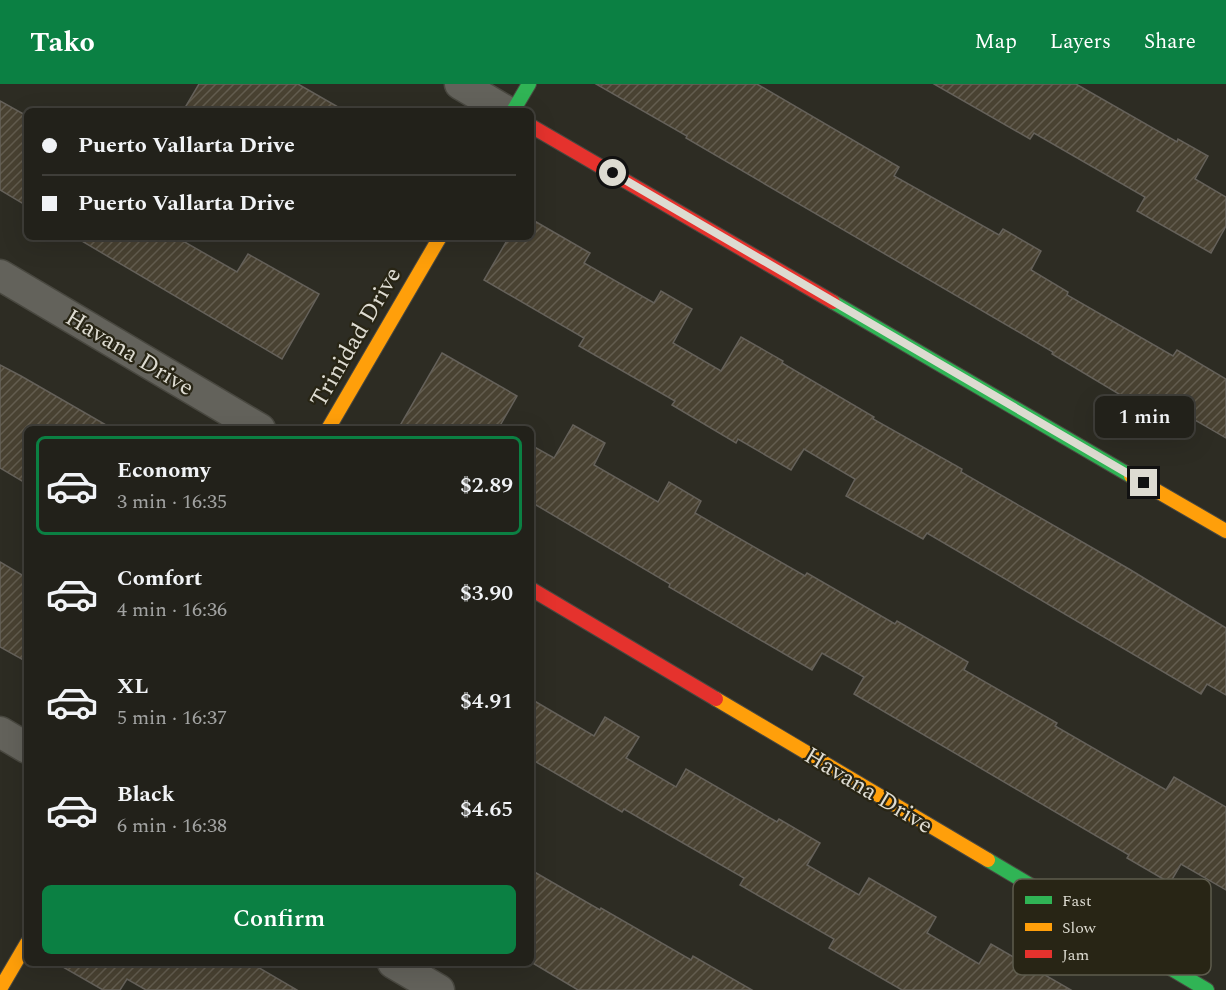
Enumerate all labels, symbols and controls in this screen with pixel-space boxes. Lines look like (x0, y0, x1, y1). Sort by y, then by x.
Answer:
text: Tako (30, 21, 95, 64)
text: Map (975, 26, 1017, 58)
text: Layers (1050, 26, 1111, 58)
text: Share (1144, 26, 1196, 58)
text: Puerto Vallarta Drive (78, 129, 295, 162)
route start (599, 159, 626, 186)
text: Puerto Vallarta Drive (78, 187, 295, 220)
street label: Trinidad Drive (301, 260, 411, 415)
street label: Havana Drive (58, 300, 201, 406)
callout: 1 min (1094, 396, 1194, 438)
text: 1 min (1119, 402, 1170, 432)
text: Economy (117, 454, 210, 487)
icon: car (45, 459, 99, 513)
text: $2.89 (460, 469, 513, 502)
route end (1130, 469, 1157, 496)
text: 3 min · 16:35 (117, 487, 227, 517)
text: Comfort (117, 562, 202, 595)
icon: car (45, 567, 99, 621)
text: $3.90 (460, 577, 513, 610)
text: 4 min · 16:36 (117, 595, 227, 625)
text: XL (117, 670, 148, 703)
icon: car (45, 675, 99, 729)
text: $4.91 (460, 685, 513, 718)
text: 5 min · 16:37 (117, 703, 227, 733)
street label: Havana Drive (797, 738, 940, 844)
text: Black (117, 778, 175, 811)
icon: car (45, 783, 99, 837)
text: $4.65 (460, 793, 513, 826)
text: 6 min · 16:38 (117, 811, 227, 841)
legend (1013, 879, 1211, 975)
button: Confirm (42, 885, 516, 954)
text: Fast (1062, 889, 1092, 913)
text: Slow (1062, 916, 1097, 940)
text: Jam (1062, 943, 1090, 967)

